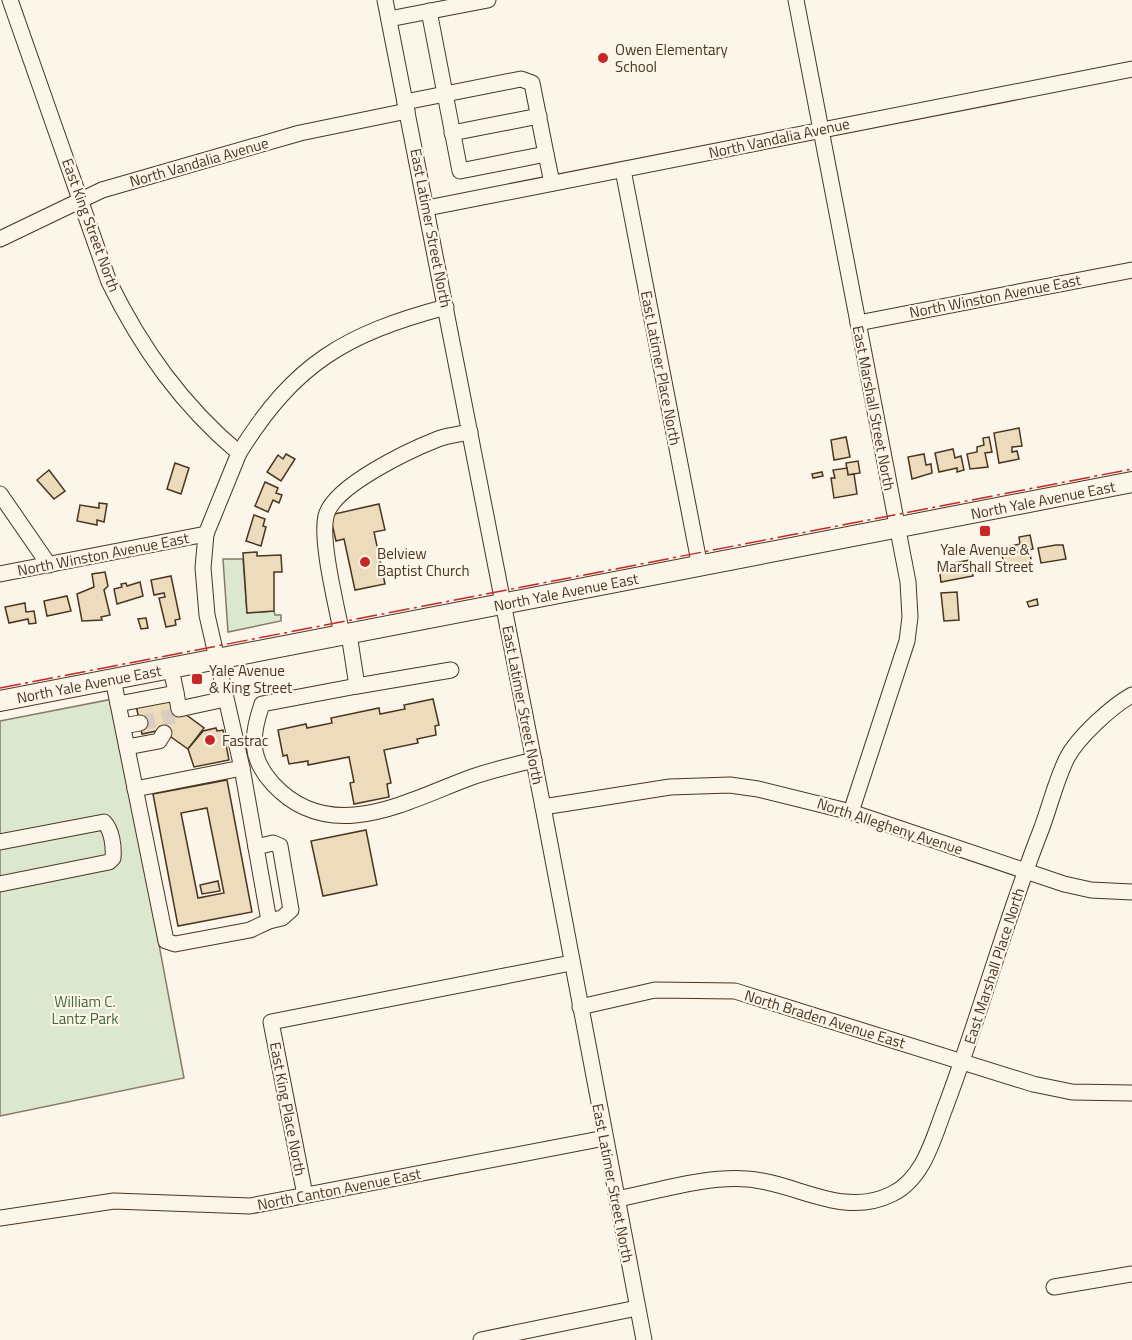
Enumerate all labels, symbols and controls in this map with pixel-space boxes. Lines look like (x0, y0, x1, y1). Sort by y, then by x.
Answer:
place label: Owen Elementary School (615, 38, 728, 78)
marker: Owen Elementary School (596, 51, 610, 65)
street label: North Vandalia Avenue (706, 112, 852, 164)
street label: North Vandalia Avenue (127, 131, 271, 193)
street label: East Latimer Street North (404, 146, 458, 310)
street label: East King Street North (56, 155, 126, 295)
street label: North Winston Avenue East (907, 268, 1083, 324)
street label: East Latimer Place North (635, 289, 687, 447)
street label: East Marshall Street North (847, 323, 901, 493)
street label: North Yale Avenue East (969, 475, 1118, 525)
marker: Yale Avenue & Marshall Street (978, 524, 992, 538)
street label: North Winston Avenue East (15, 526, 191, 582)
place label: Yale Avenue & Marshall Street (937, 538, 1034, 578)
place label: Belview Baptist Church (377, 542, 470, 582)
marker: Belview Baptist Church (358, 555, 372, 569)
street label: North Yale Avenue East (492, 567, 641, 617)
street label: East Latimer Street North (496, 623, 550, 787)
street label: North Yale Avenue East (15, 659, 164, 709)
place label: Yale Avenue & King Street (209, 659, 293, 699)
marker: Yale Avenue & King Street (190, 672, 204, 686)
place label: Fastrac (222, 729, 268, 752)
marker: Fastrac (203, 733, 217, 747)
street label: North Allegheny Avenue (814, 792, 966, 860)
street label: East Marshall Place North (958, 885, 1030, 1047)
street label: North Braden Avenue East (742, 984, 909, 1055)
park label: William C. Lantz Park (52, 990, 118, 1030)
street label: East King Place North (264, 1040, 312, 1178)
street label: East Latimer Street North (586, 1101, 640, 1265)
street label: North Canton Avenue East (255, 1162, 424, 1216)

